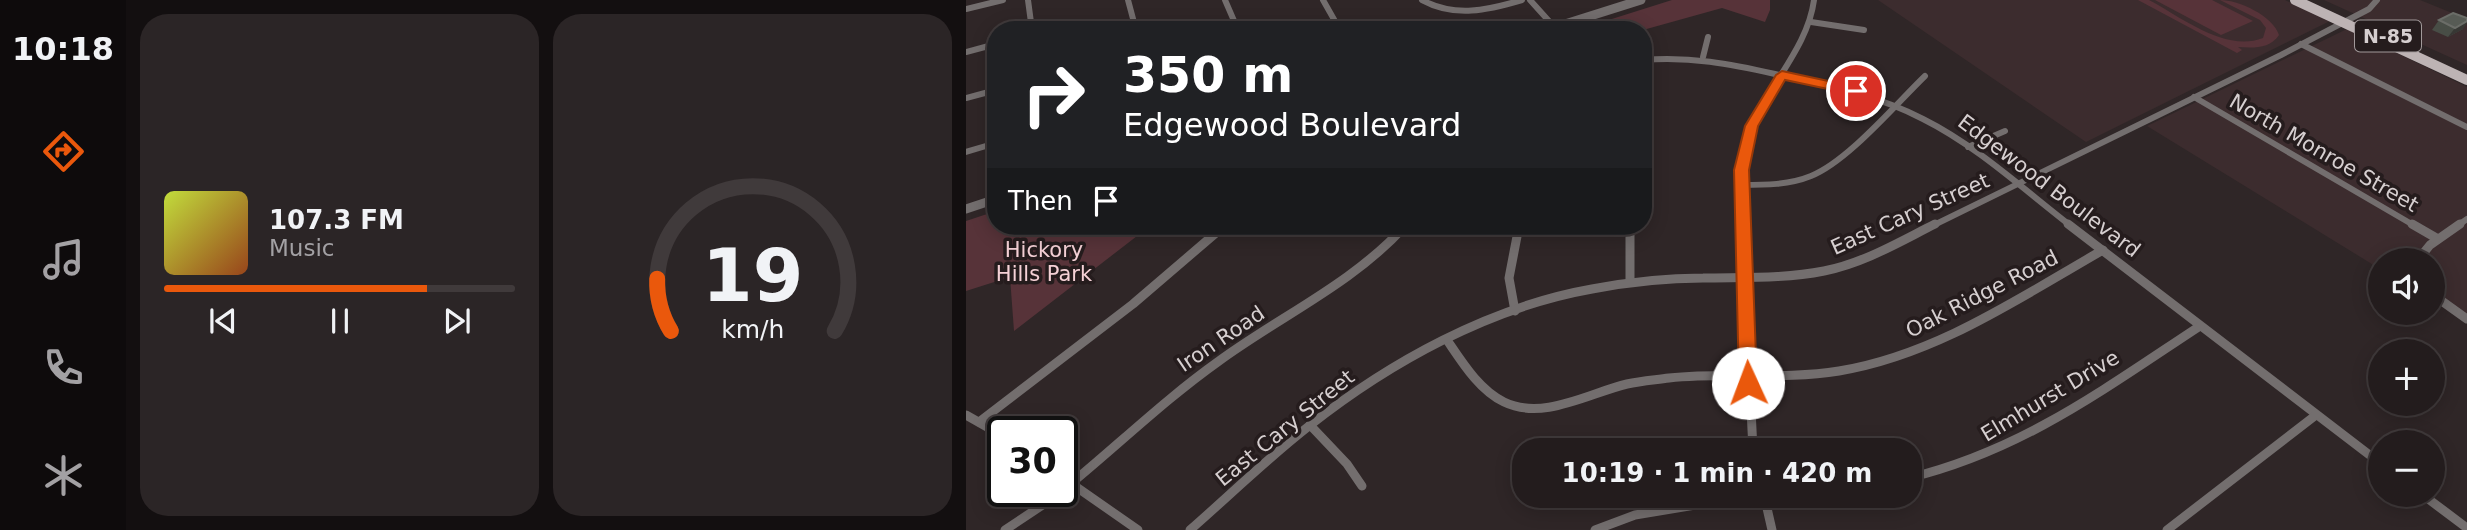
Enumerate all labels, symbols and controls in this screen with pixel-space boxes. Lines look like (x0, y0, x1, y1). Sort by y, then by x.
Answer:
road number: N-85 (2355, 20, 2421, 52)
text: 10:18 (12, 30, 114, 68)
text: 350 m (1123, 47, 1293, 104)
icon: right (1008, 49, 1099, 140)
pin (1826, 61, 1886, 121)
icon: arrive (1837, 72, 1875, 110)
street label: North Monroe Street (2225, 89, 2423, 217)
text: Edgewood Boulevard (1123, 106, 1461, 144)
street label: Edgewood Boulevard (1953, 110, 2145, 262)
icon: directions (39, 127, 88, 176)
street label: East Cary Street (1827, 168, 1993, 260)
icon: arrive (1087, 182, 1125, 220)
text: Then (1008, 186, 1073, 216)
text: 107.3 FM (269, 205, 404, 235)
text: 19 (702, 233, 803, 318)
icon: music (39, 235, 88, 284)
text: Music (269, 235, 334, 261)
park label: Hickory Hills Park (996, 238, 1093, 286)
street label: Oak Ridge Road (1902, 245, 2062, 343)
map controls (2368, 248, 2445, 507)
button: sound (2368, 248, 2445, 325)
street label: Iron Road (1173, 301, 1269, 377)
icon: previous (204, 302, 242, 340)
icon: pause (321, 302, 359, 340)
icon: next (438, 302, 476, 340)
text: km/h (721, 315, 784, 344)
button: + (2368, 339, 2445, 416)
icon: phone (39, 343, 88, 392)
street label: Elmhurst Drive (1977, 345, 2123, 447)
position arrow (1711, 346, 1785, 420)
street label: East Cary Street (1211, 365, 1359, 491)
speed limit sign: 30 (987, 416, 1078, 507)
button: − (2368, 430, 2445, 507)
icon: climate (39, 451, 88, 500)
text: 10:19 · 1 min · 420 m (1562, 458, 1872, 488)

